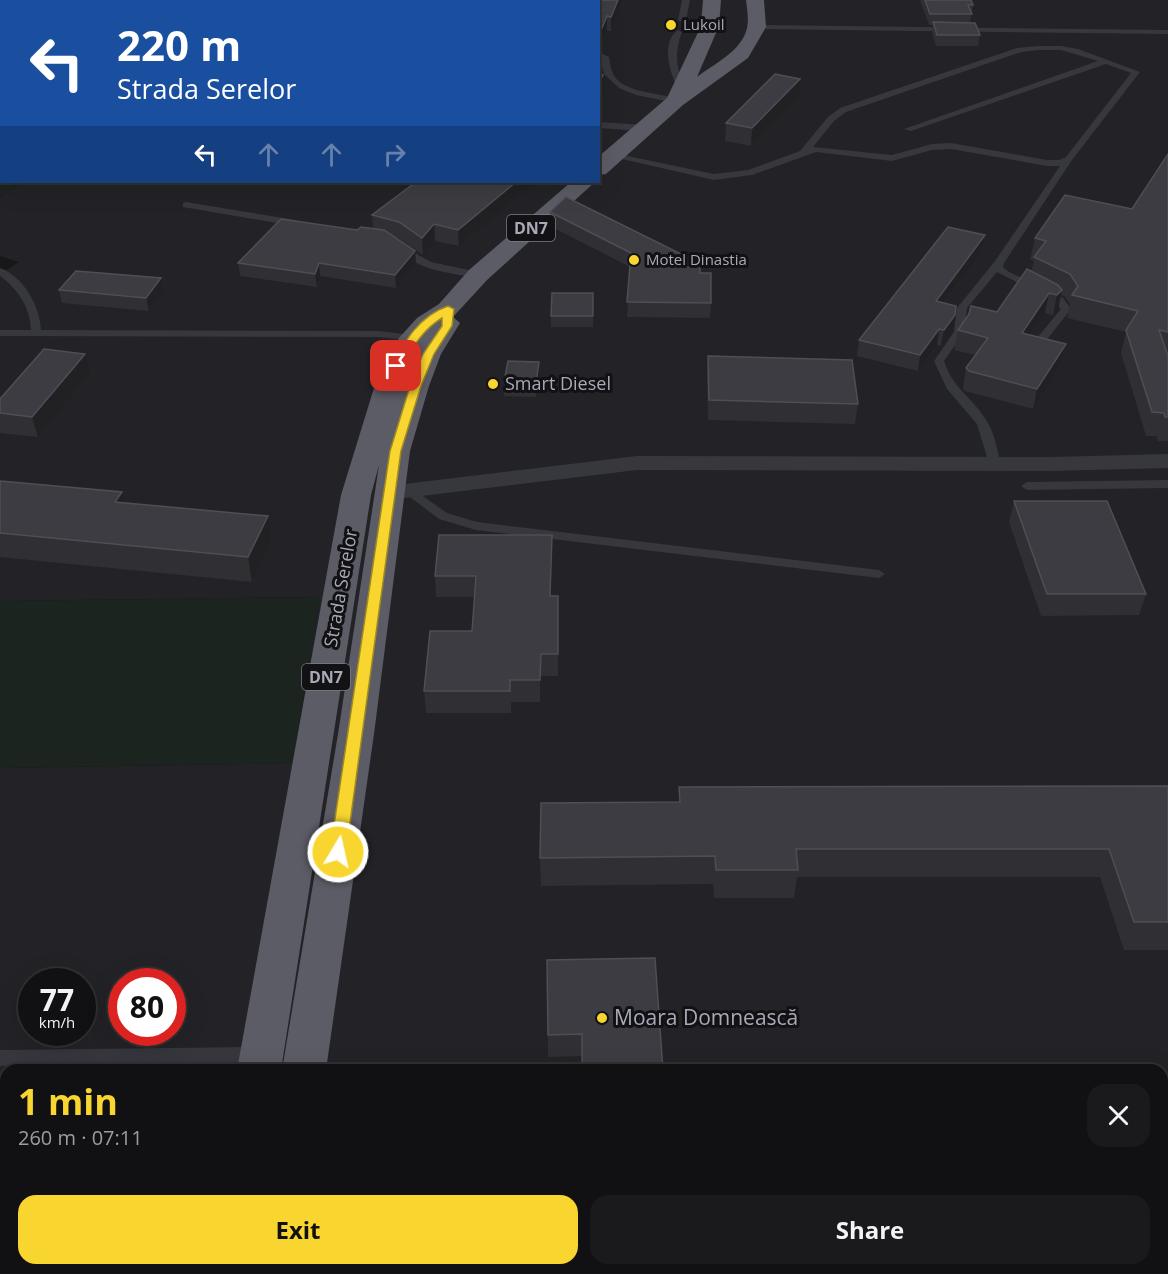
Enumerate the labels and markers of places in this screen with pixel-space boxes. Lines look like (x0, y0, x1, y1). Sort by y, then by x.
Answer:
place label: Lukoil (683, 14, 725, 34)
marker: Lukoil (664, 18, 678, 32)
place label: Motel Dinastia (646, 249, 747, 269)
marker: Motel Dinastia (627, 253, 641, 267)
pin (370, 340, 421, 391)
place label: Smart Diesel (505, 371, 611, 395)
marker: Smart Diesel (486, 377, 500, 391)
place label: Moara Domnească (614, 1003, 798, 1031)
marker: Moara Domnească (595, 1011, 609, 1025)

